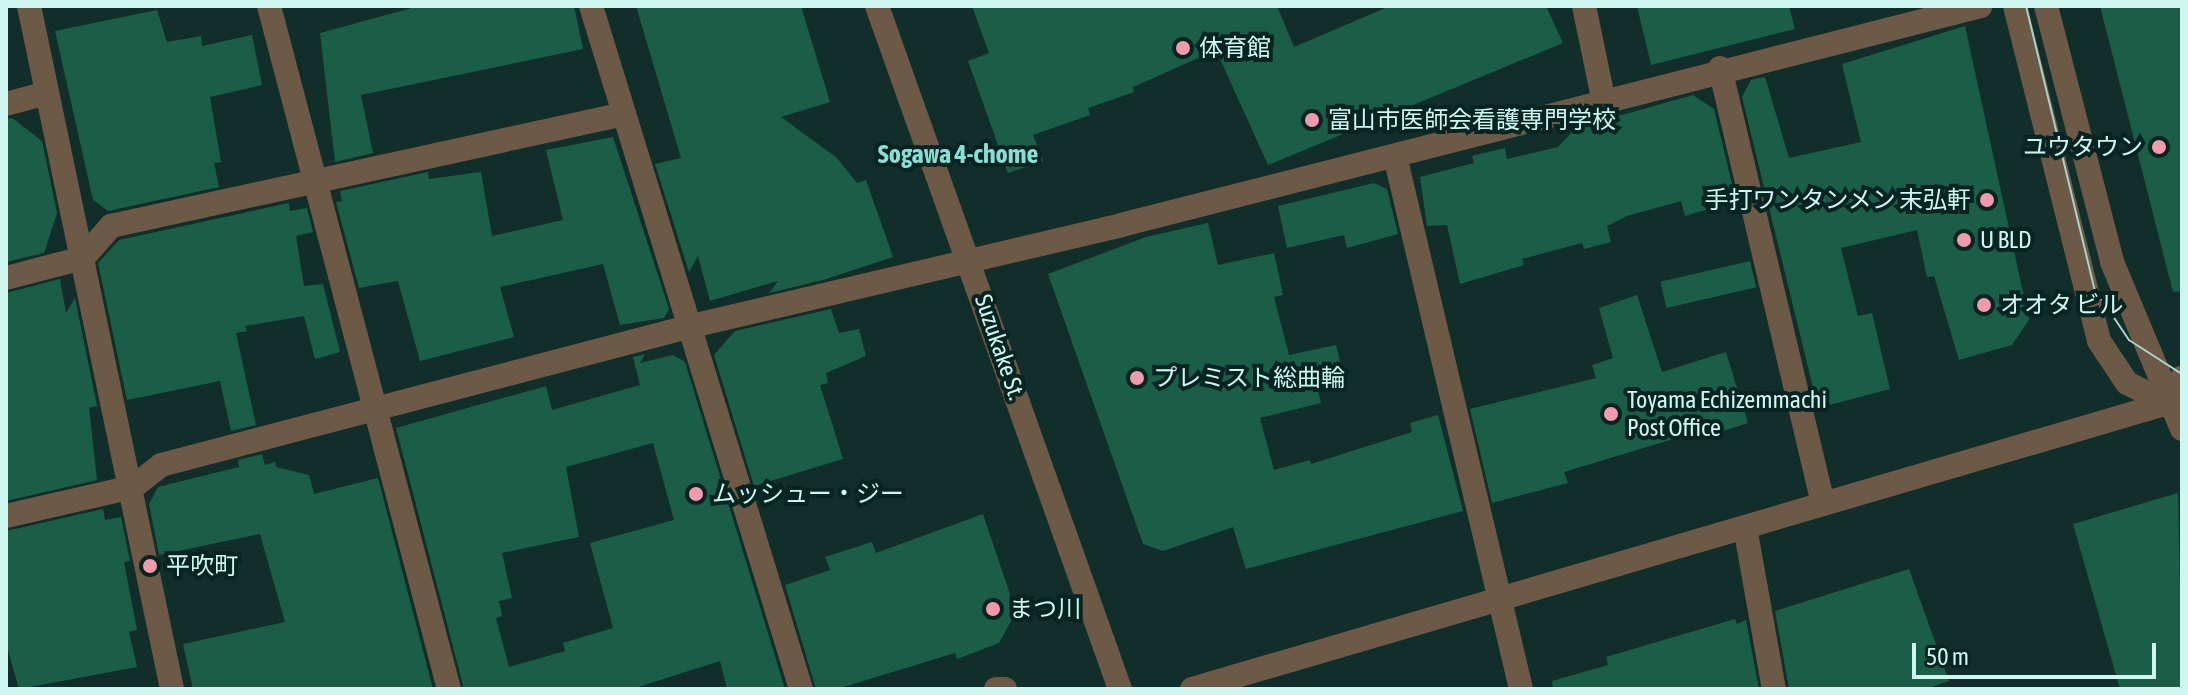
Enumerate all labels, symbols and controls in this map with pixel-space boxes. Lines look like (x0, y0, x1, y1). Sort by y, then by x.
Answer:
place label: 体育館 (1199, 34, 1271, 62)
marker: 体育館 (1174, 39, 1192, 57)
place label: 富山市医師会看護専門学校 (1328, 106, 1616, 134)
marker: 富山市医師会看護専門学校 (1303, 111, 1321, 129)
place label: ユウタウン (2023, 133, 2143, 161)
marker: ユウタウン (2150, 138, 2168, 156)
district label: Sogawa 4-chome (878, 139, 1038, 171)
place label: 手打ワンタンメン 末弘軒 (1704, 186, 1971, 214)
marker: 手打ワンタンメン 末弘軒 (1978, 191, 1996, 209)
place label: U BLD (1980, 226, 2032, 254)
marker: U BLD (1955, 231, 1973, 249)
street label: Suzukake St. (969, 291, 1031, 403)
place label: オオタ ビル (2000, 291, 2123, 319)
marker: オオタ ビル (1975, 296, 1993, 314)
place label: プレミスト総曲輪 (1153, 364, 1345, 392)
marker: プレミスト総曲輪 (1128, 369, 1146, 387)
place label: Toyama Echizemmachi Post Office (1627, 386, 1827, 442)
marker: Toyama Echizemmachi Post Office (1602, 405, 1620, 423)
place label: ムッシュー・ジー (712, 480, 904, 508)
marker: ムッシュー・ジー (687, 485, 705, 503)
place label: 平吹町 (166, 552, 238, 580)
marker: 平吹町 (141, 557, 159, 575)
place label: まつ川 (1009, 595, 1081, 623)
marker: まつ川 (984, 600, 1002, 618)
scale bar (1916, 627, 2160, 677)
text: 50 m (1926, 643, 1969, 670)

